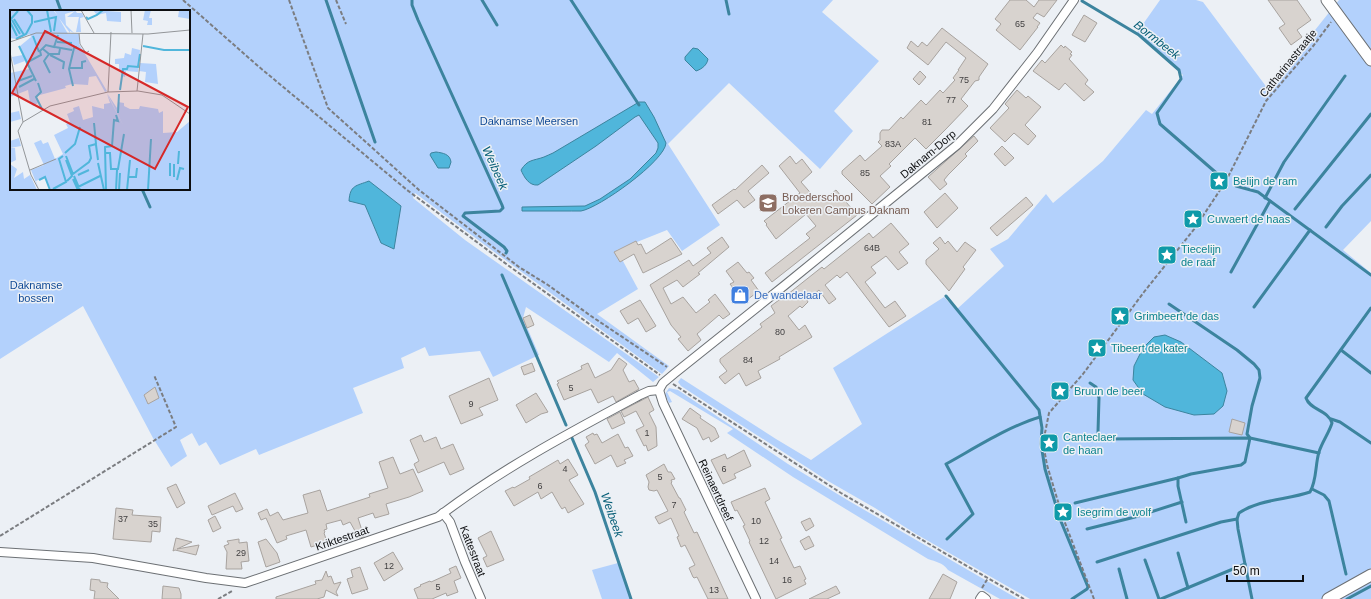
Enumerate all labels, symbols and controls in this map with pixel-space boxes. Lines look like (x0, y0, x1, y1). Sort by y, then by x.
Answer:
inset map (10, 10, 190, 190)
water label: Bormbeek (1131, 18, 1184, 63)
house number: 65 (1015, 19, 1025, 29)
street label: Catharinastraatje (1257, 27, 1319, 99)
house number: 75 (959, 75, 969, 85)
house number: 77 (946, 95, 956, 105)
park label: Daknamse Meersen (480, 115, 578, 127)
house number: 81 (922, 117, 932, 127)
street label: Daknam-Dorp (898, 127, 958, 181)
house number: 83A (885, 139, 901, 149)
water label: Weibeek (479, 144, 511, 193)
house number: 85 (860, 168, 870, 178)
place icon: Belijn de ram (1208, 170, 1230, 192)
place label: Belijn de ram (1233, 175, 1297, 187)
place label: Broederschool Lokeren Campus Daknam (782, 191, 910, 216)
school or university icon: Broederschool Lokeren Campus Daknam (757, 192, 779, 214)
place icon: Cuwaert de haas (1182, 208, 1204, 230)
place label: Cuwaert de haas (1207, 213, 1291, 225)
house number: 64B (864, 243, 880, 253)
place label: Tiecelijn de raaf (1181, 243, 1221, 268)
place icon: Tiecelijn de raaf (1156, 244, 1178, 266)
park label: Daknamse bossen (10, 279, 62, 304)
shop icon: De wandelaar (729, 284, 751, 306)
place label: De wandelaar (754, 289, 822, 301)
place icon: Grimbeert de das (1109, 305, 1131, 327)
place label: Grimbeert de das (1134, 310, 1219, 322)
house number: 80 (775, 327, 785, 337)
place icon: Tibeert de kater (1086, 337, 1108, 359)
place label: Tibeert de kater (1111, 342, 1188, 354)
house number: 84 (743, 355, 753, 365)
place icon: Bruun de beer (1049, 380, 1071, 402)
house number: 5 (568, 383, 574, 393)
place label: Bruun de beer (1074, 385, 1144, 397)
house number: 9 (468, 399, 474, 409)
house number: 1 (644, 428, 650, 438)
place label: Canteclaer de haan (1063, 431, 1117, 456)
place icon: Canteclaer de haan (1038, 432, 1060, 454)
street label: Reinaertdreef (696, 457, 736, 524)
house number: 4 (562, 464, 568, 474)
house number: 6 (721, 464, 727, 474)
house number: 5 (657, 472, 663, 482)
house number: 6 (537, 481, 543, 491)
water label: Weibeek (598, 491, 627, 540)
house number: 7 (671, 500, 677, 510)
place icon: Isegrim de wolf (1052, 501, 1074, 523)
place label: Isegrim de wolf (1077, 506, 1152, 518)
house number: 37 (118, 514, 128, 524)
house number: 10 (751, 516, 761, 526)
house number: 35 (148, 519, 158, 529)
street label: Kriktestraat (314, 523, 370, 553)
street label: Kattestraat (458, 524, 488, 578)
house number: 12 (759, 536, 769, 546)
house number: 29 (236, 548, 246, 558)
house number: 14 (769, 556, 779, 566)
scale bar (1227, 557, 1303, 583)
house number: 12 (384, 561, 394, 571)
text: 50 m (1233, 564, 1260, 578)
house number: 16 (782, 575, 792, 585)
house number: 5 (435, 582, 441, 592)
house number: 13 (709, 585, 719, 595)

